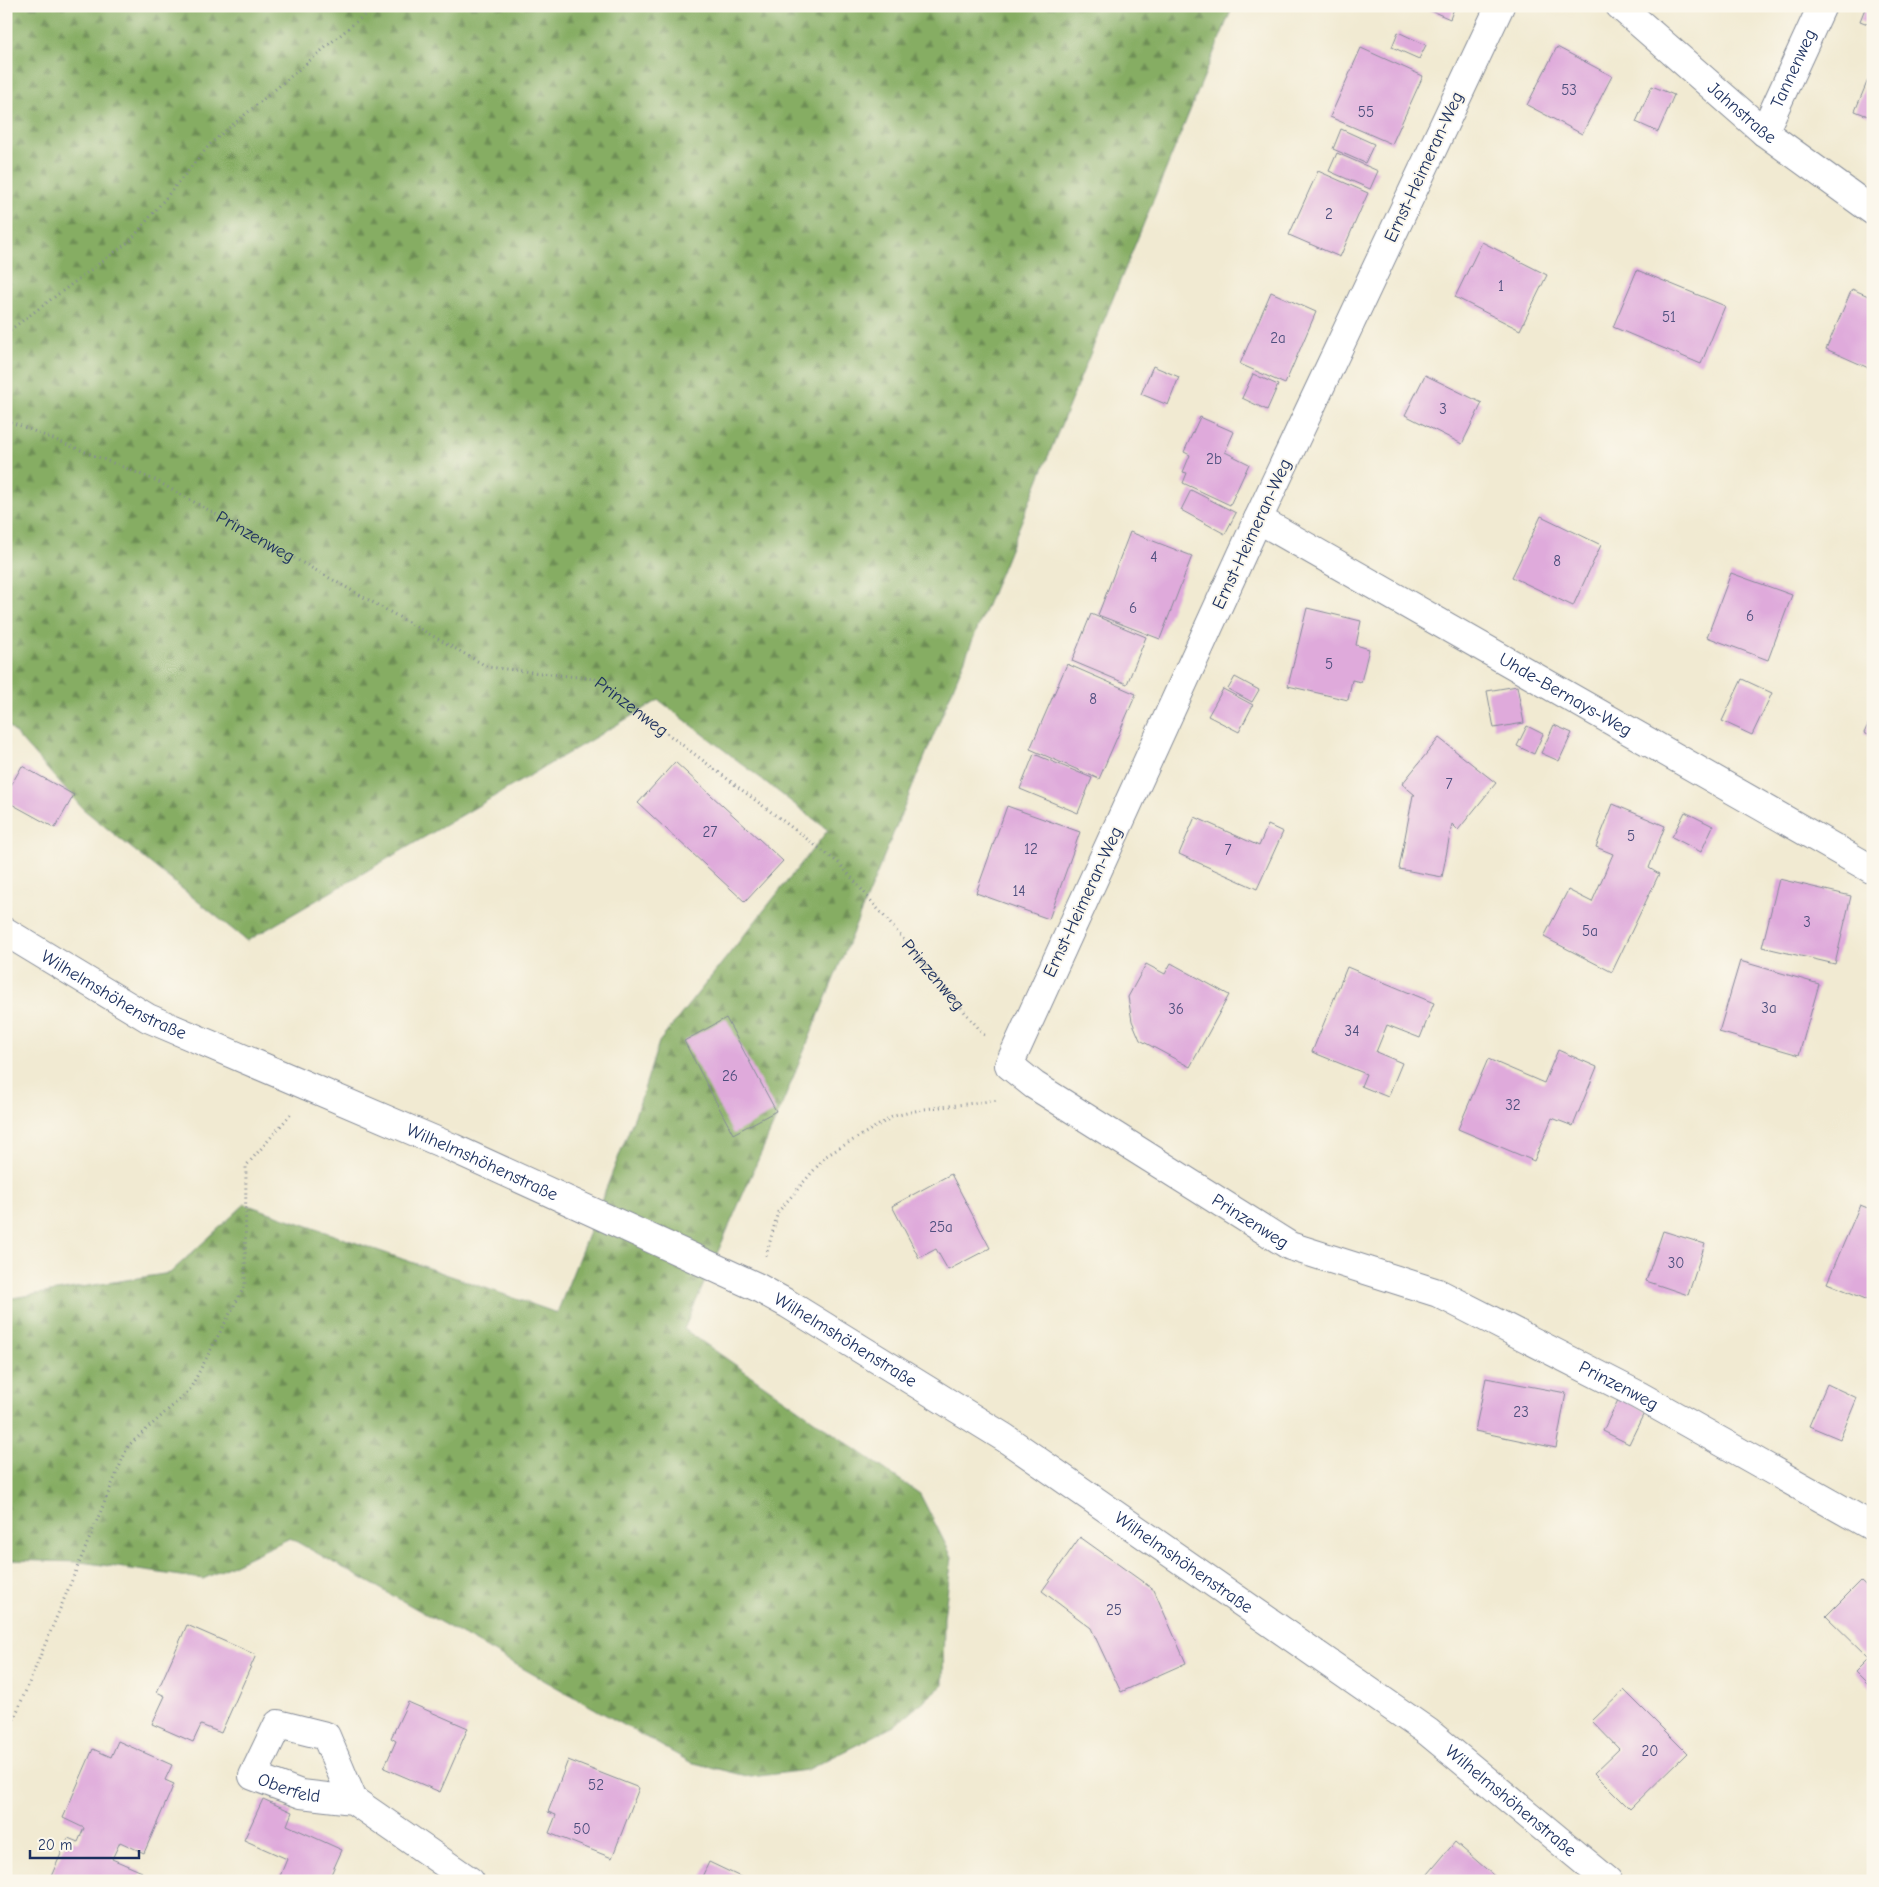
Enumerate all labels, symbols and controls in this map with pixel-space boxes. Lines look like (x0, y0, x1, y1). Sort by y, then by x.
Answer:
street label: Tannenweg (1766, 25, 1821, 111)
street label: Jahnstraße (1703, 77, 1781, 148)
house number: 53 (1561, 81, 1577, 99)
street label: Ernst-Heimeran-Weg (1380, 88, 1468, 246)
house number: 55 (1358, 103, 1374, 121)
house number: 2 (1325, 205, 1333, 223)
house number: 1 (1498, 277, 1504, 295)
house number: 51 (1662, 308, 1676, 326)
house number: 2a (1270, 329, 1286, 347)
house number: 3 (1439, 400, 1447, 418)
house number: 2b (1206, 450, 1222, 468)
street label: Ernst-Heimeran-Weg (1208, 455, 1296, 613)
street label: Prinzenweg (213, 506, 299, 567)
house number: 4 (1150, 548, 1158, 566)
house number: 8 (1553, 552, 1561, 570)
house number: 6 (1129, 599, 1137, 617)
house number: 6 (1746, 607, 1754, 625)
street label: Uhde-Bernays-Weg (1495, 648, 1636, 741)
house number: 5 (1325, 655, 1333, 673)
street label: Prinzenweg (591, 672, 672, 741)
house number: 8 (1089, 690, 1097, 708)
house number: 7 (1445, 775, 1453, 793)
house number: 27 (703, 823, 717, 841)
street label: Ernst-Heimeran-Weg (1039, 823, 1127, 981)
house number: 5 (1627, 827, 1635, 845)
house number: 12 (1024, 840, 1038, 858)
house number: 7 (1224, 841, 1232, 859)
house number: 14 (1012, 882, 1026, 900)
house number: 3 (1803, 913, 1811, 931)
house number: 5a (1582, 922, 1598, 940)
street label: Prinzenweg (897, 935, 969, 1015)
street label: Wilhelmshöhenstraße (37, 945, 190, 1044)
house number: 3a (1761, 999, 1777, 1017)
house number: 36 (1168, 1000, 1184, 1018)
house number: 34 (1345, 1022, 1359, 1040)
house number: 26 (722, 1067, 738, 1085)
house number: 32 (1505, 1096, 1521, 1114)
street label: Wilhelmshöhenstraße (403, 1119, 561, 1205)
street label: Prinzenweg (1208, 1189, 1293, 1253)
house number: 25a (929, 1218, 953, 1236)
house number: 30 (1668, 1254, 1684, 1272)
street label: Wilhelmshöhenstraße (771, 1288, 921, 1392)
street label: Prinzenweg (1575, 1356, 1662, 1415)
house number: 23 (1513, 1403, 1529, 1421)
street label: Wilhelmshöhenstraße (1111, 1507, 1257, 1618)
house number: 25 (1106, 1601, 1122, 1619)
street label: Wilhelmshöhenstraße (1441, 1740, 1581, 1861)
house number: 20 (1642, 1742, 1658, 1760)
street label: Oberfeld (255, 1768, 321, 1807)
house number: 52 (588, 1776, 604, 1794)
house number: 50 (573, 1820, 591, 1838)
scale bar (30, 1827, 139, 1859)
text: 20 m (38, 1836, 72, 1854)

